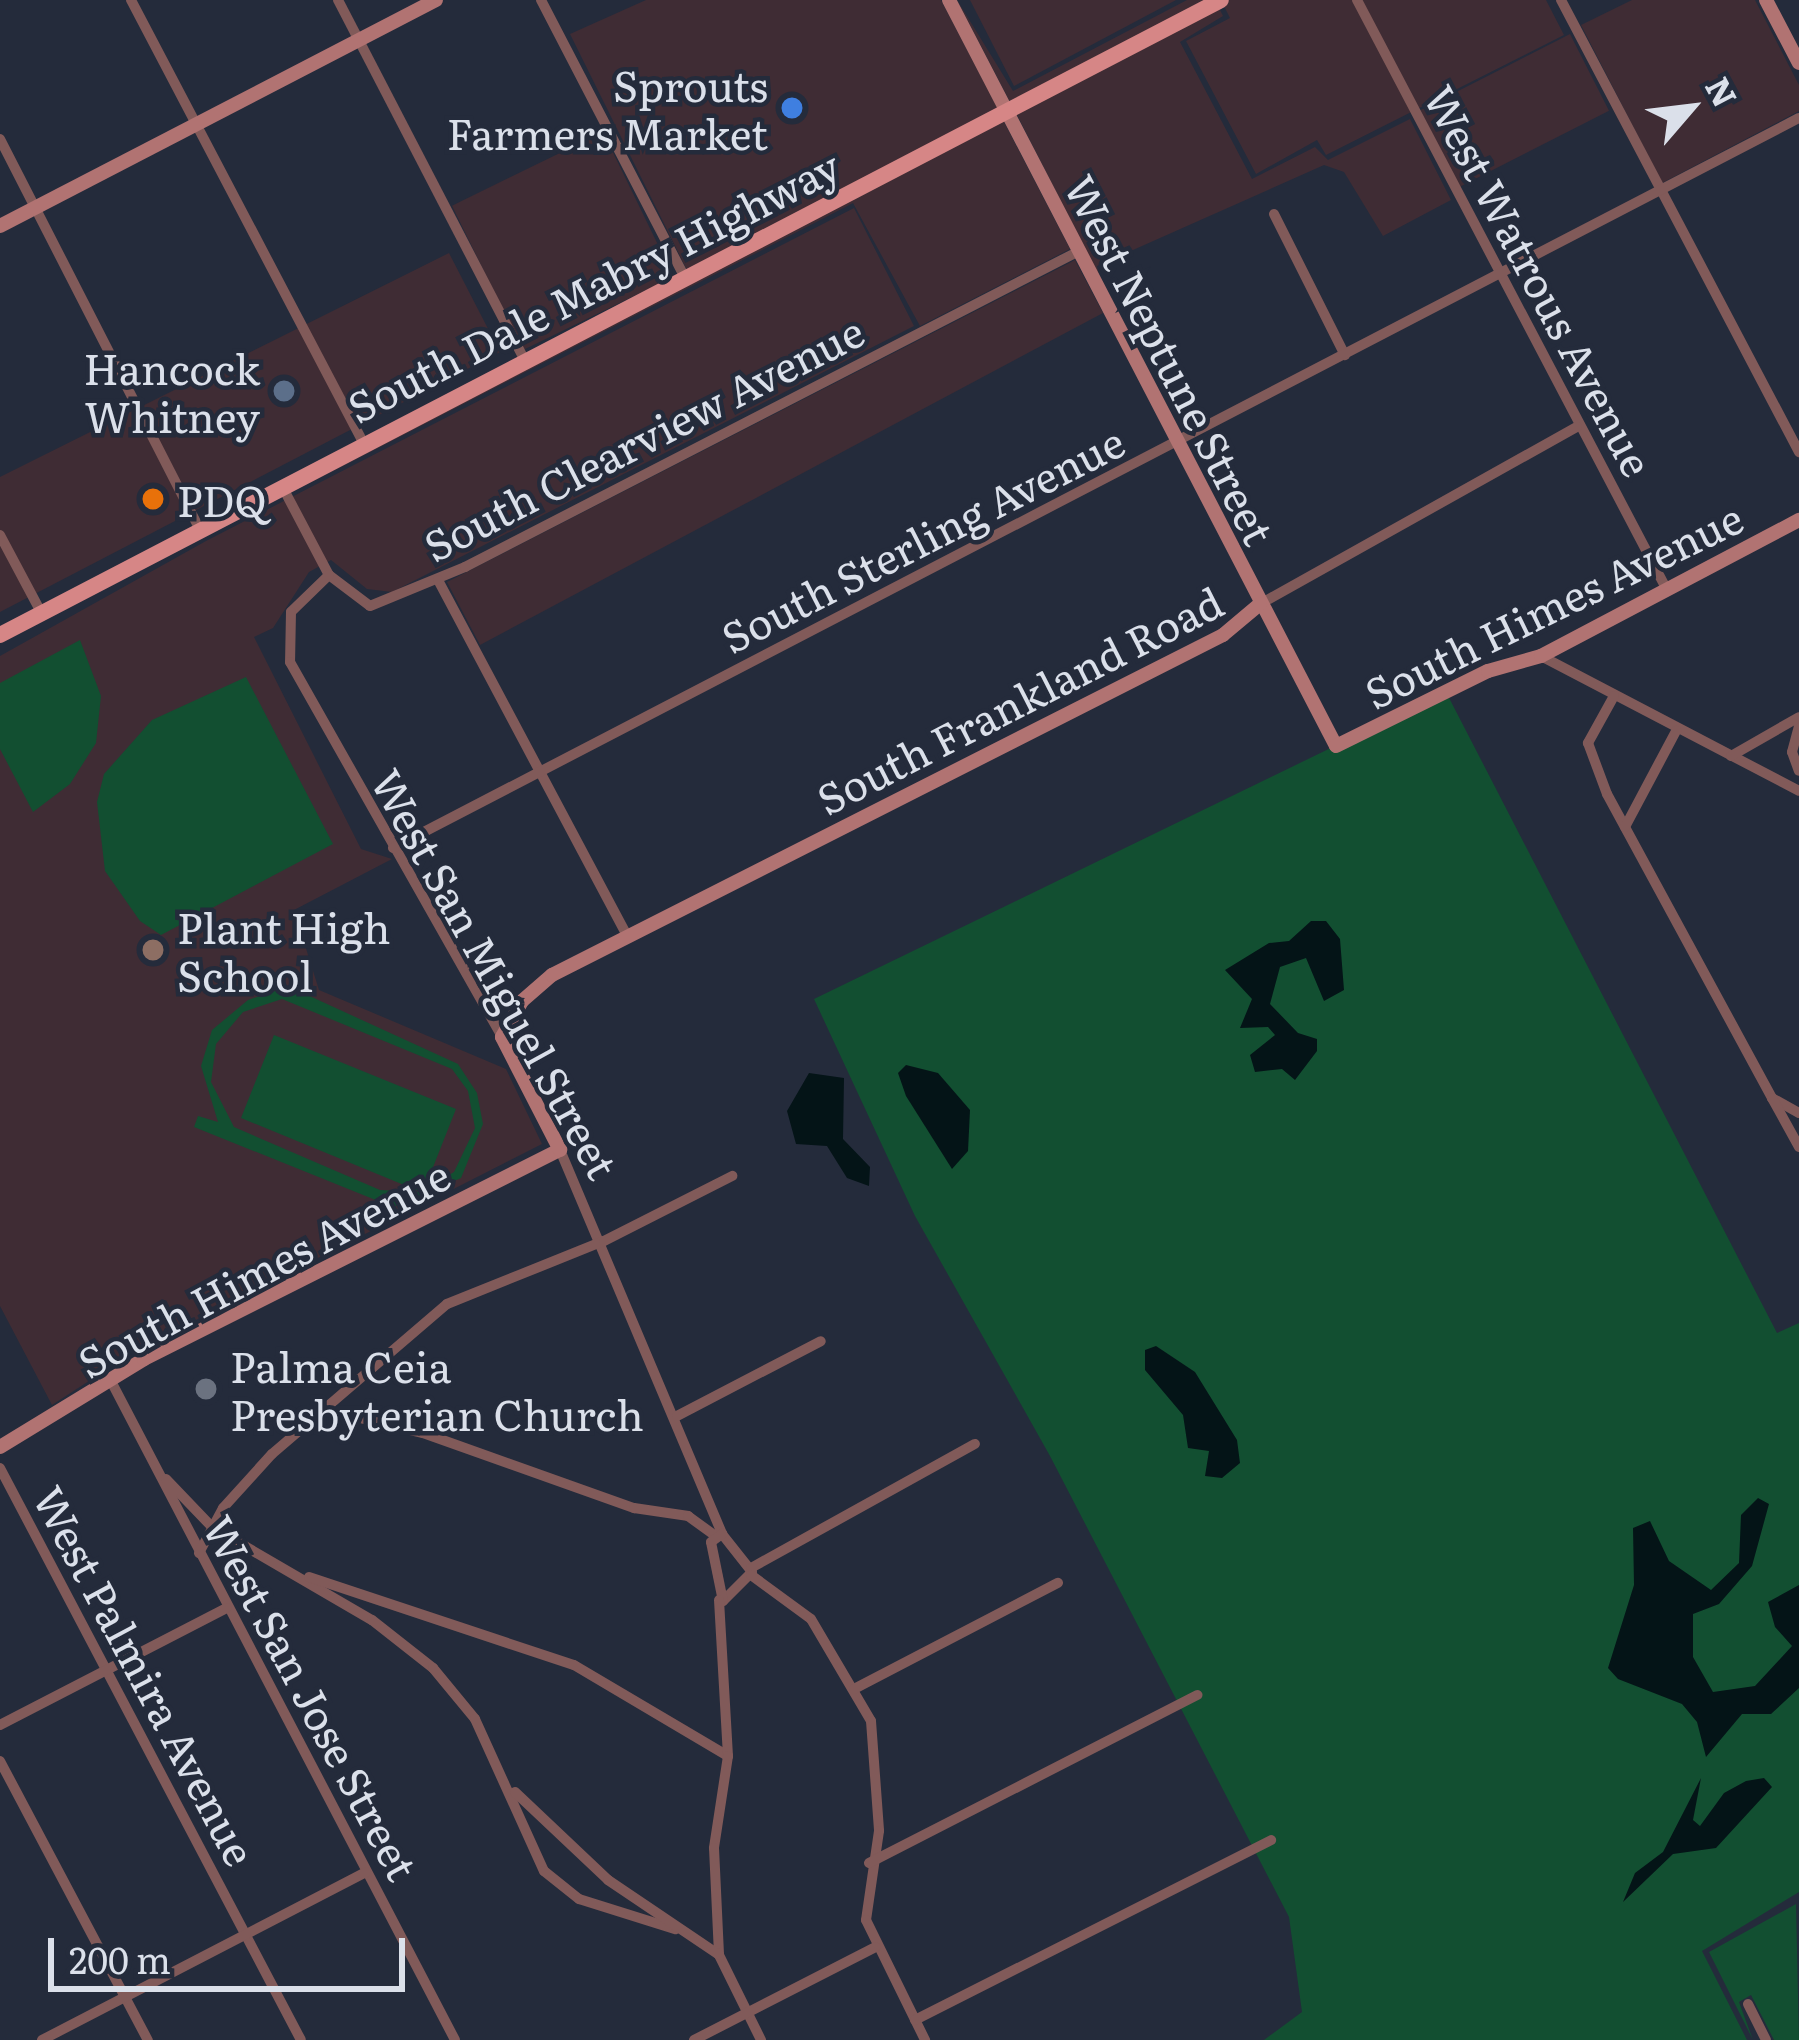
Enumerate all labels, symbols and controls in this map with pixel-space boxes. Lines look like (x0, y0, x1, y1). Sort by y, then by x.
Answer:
north arrow (1631, 48, 1751, 168)
place label: Sprouts Farmers Market (447, 59, 768, 158)
text: N (1695, 67, 1751, 115)
street label: West Watrous Avenue (1416, 76, 1664, 484)
marker: Sprouts Farmers Market (779, 95, 805, 121)
street label: South Dale Mabry Highway (338, 139, 848, 431)
street label: West Neptune Street (1056, 166, 1286, 552)
street label: South Clearview Avenue (415, 304, 871, 570)
place label: Hancock Whitney (83, 342, 260, 440)
marker: Hancock Whitney (271, 378, 297, 404)
street label: South Sterling Avenue (712, 415, 1132, 661)
place label: PDQ (177, 474, 266, 524)
marker: PDQ (140, 486, 166, 512)
street label: South Himes Avenue (1356, 491, 1750, 717)
street label: South Frankland Road (808, 575, 1230, 823)
street label: West San Miguel Street (362, 760, 630, 1186)
place label: Plant High School (177, 901, 391, 1000)
marker: Plant High School (140, 937, 166, 963)
street label: South Himes Avenue (68, 1148, 458, 1386)
place label: Palma Ceia Presbyterian Church (230, 1340, 644, 1438)
marker: Palma Ceia Presbyterian Church (193, 1376, 219, 1402)
street label: West Palmira Avenue (25, 1477, 267, 1873)
street label: West San Jose Street (195, 1506, 429, 1888)
scale bar (54, 1914, 411, 1988)
text: 200 m (69, 1932, 171, 1985)

